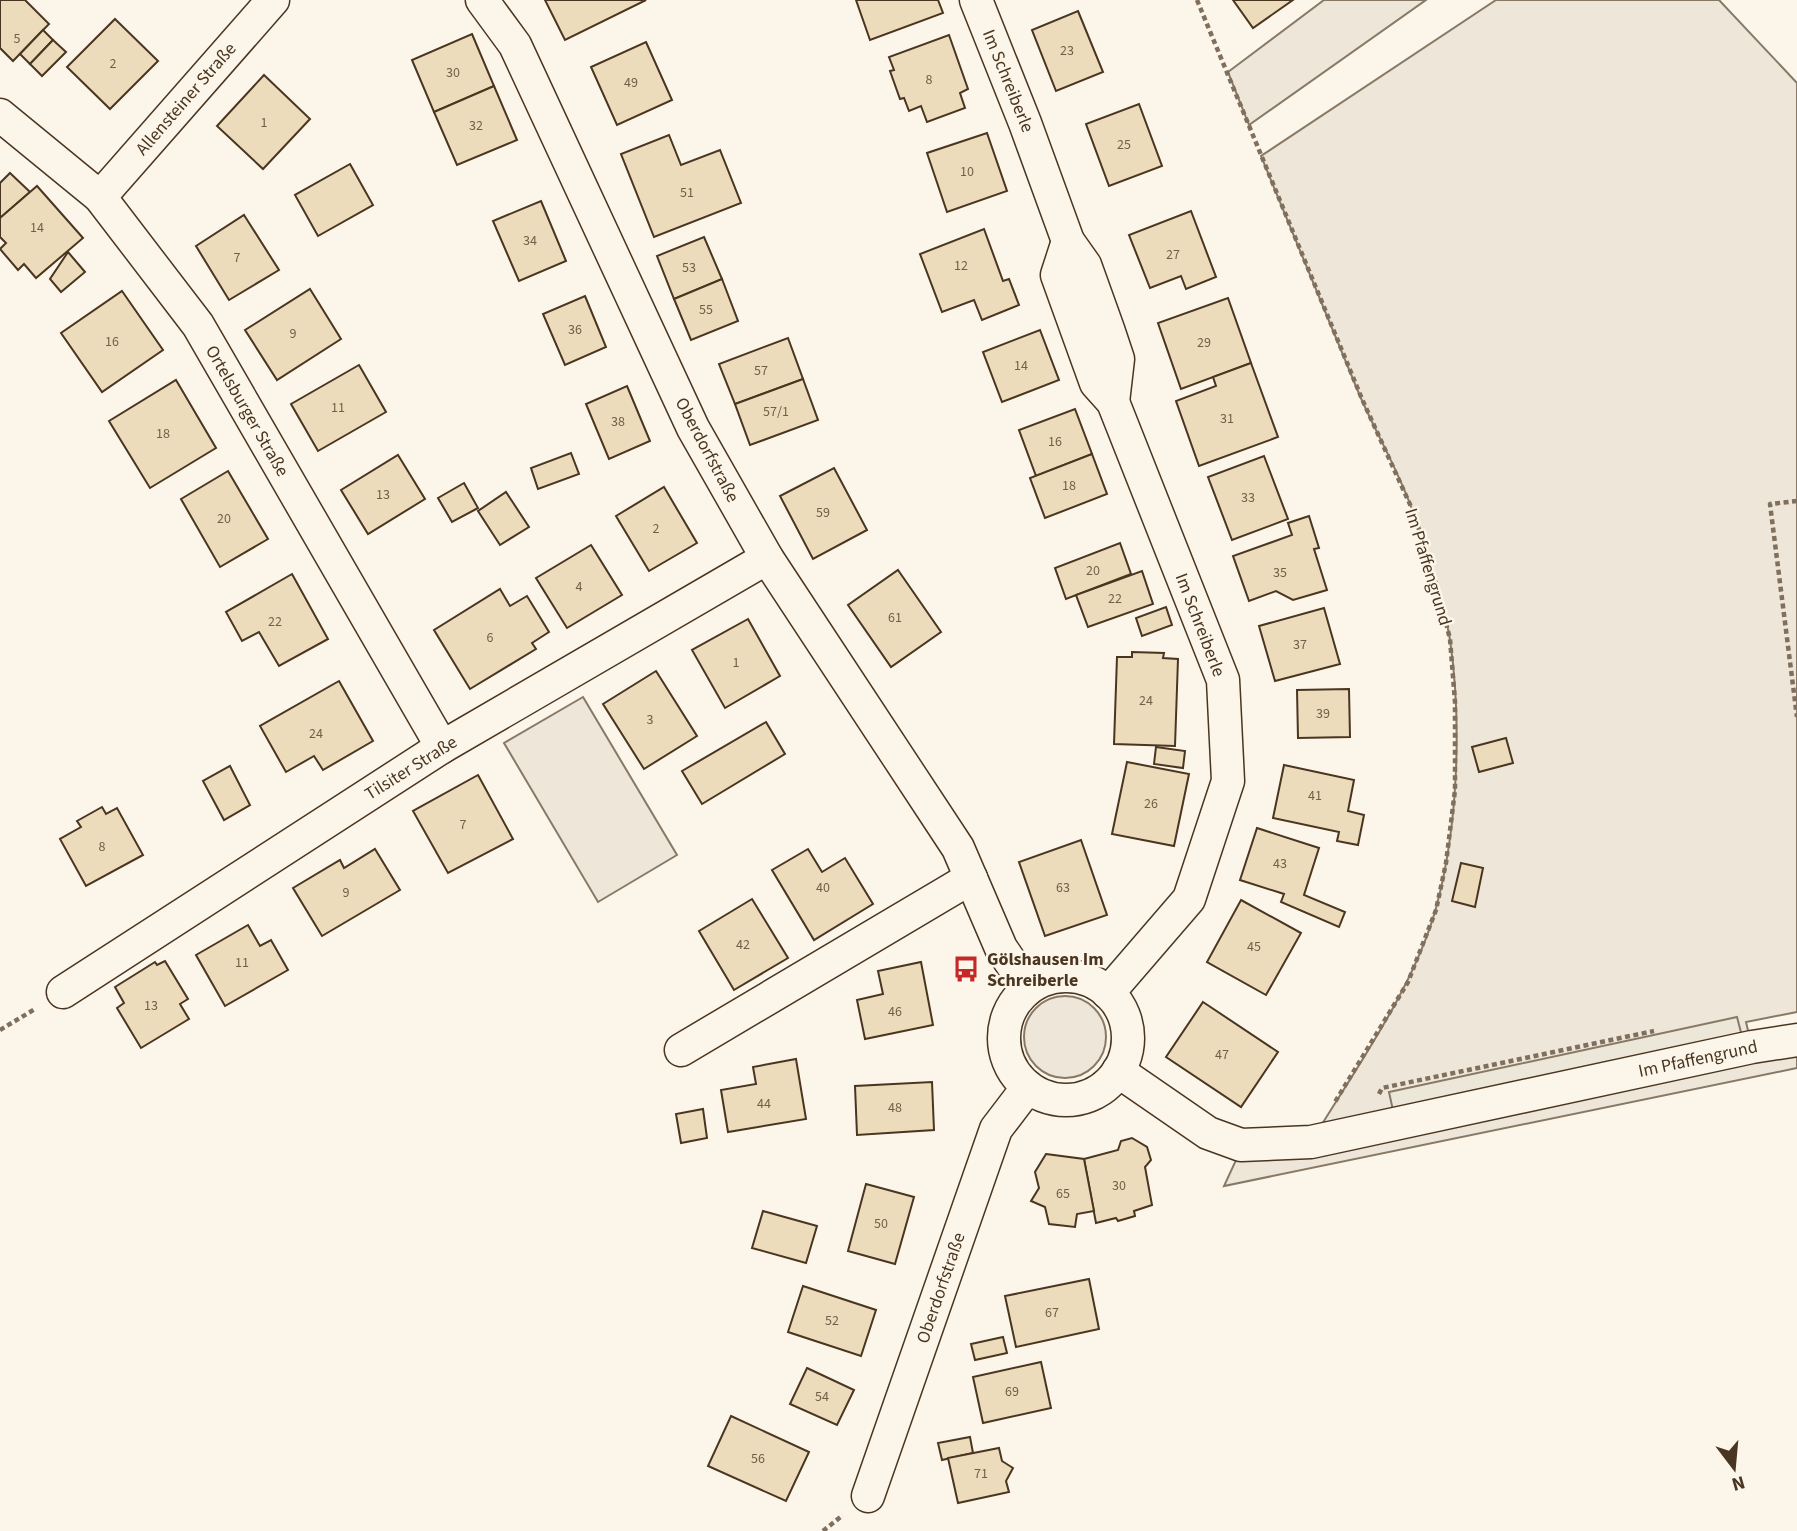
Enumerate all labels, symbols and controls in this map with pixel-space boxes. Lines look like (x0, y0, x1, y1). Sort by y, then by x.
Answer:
street label: Im Schreiberle (976, 26, 1040, 136)
house number: 5 (14, 29, 21, 49)
street label: Allensteiner Straße (130, 37, 242, 161)
house number: 23 (1060, 41, 1074, 61)
house number: 2 (110, 54, 117, 74)
house number: 30 (446, 63, 460, 83)
house number: 8 (926, 70, 933, 90)
house number: 49 (624, 73, 638, 93)
house number: 1 (261, 113, 268, 133)
house number: 32 (469, 116, 483, 136)
house number: 25 (1117, 135, 1131, 155)
house number: 10 (960, 162, 974, 182)
house number: 51 (680, 183, 694, 203)
house number: 14 (30, 218, 44, 238)
house number: 34 (523, 231, 537, 251)
house number: 27 (1166, 245, 1180, 265)
house number: 7 (234, 248, 241, 268)
house number: 12 (954, 256, 968, 276)
house number: 53 (682, 258, 696, 278)
house number: 55 (699, 300, 713, 320)
house number: 36 (568, 320, 582, 340)
house number: 9 (290, 324, 297, 344)
house number: 16 (105, 332, 119, 352)
house number: 29 (1197, 333, 1211, 353)
street label: Ortelsburger Straße (199, 341, 295, 481)
house number: 14 (1014, 356, 1028, 376)
house number: 57 (754, 361, 768, 381)
street label: Oberdorfstraße (669, 393, 745, 507)
house number: 11 (331, 398, 345, 418)
house number: 57/1 (763, 402, 789, 422)
house number: 31 (1220, 409, 1234, 429)
house number: 38 (611, 412, 625, 432)
house number: 18 (156, 424, 170, 444)
house number: 16 (1048, 432, 1062, 452)
house number: 18 (1062, 476, 1076, 496)
house number: 13 (376, 485, 390, 505)
house number: 33 (1241, 488, 1255, 508)
house number: 59 (816, 503, 830, 523)
street label: Im Pfaffengrund (1398, 505, 1458, 629)
house number: 20 (217, 509, 231, 529)
house number: 2 (653, 519, 660, 539)
house number: 20 (1086, 561, 1100, 581)
house number: 35 (1273, 563, 1287, 583)
street label: Im Schreiberle (1169, 570, 1231, 680)
house number: 4 (576, 577, 583, 597)
house number: 22 (1108, 589, 1122, 609)
house number: 61 (888, 608, 902, 628)
house number: 22 (268, 612, 282, 632)
house number: 6 (487, 628, 494, 648)
house number: 37 (1293, 635, 1307, 655)
house number: 1 (733, 653, 740, 673)
house number: 24 (1139, 691, 1153, 711)
house number: 39 (1316, 704, 1330, 724)
house number: 3 (647, 710, 654, 730)
house number: 24 (309, 724, 323, 744)
street label: Tilsiter Straße (360, 730, 462, 806)
house number: 41 (1308, 786, 1322, 806)
house number: 26 (1144, 794, 1158, 814)
house number: 7 (460, 815, 467, 835)
house number: 8 (99, 837, 106, 857)
house number: 43 (1273, 854, 1287, 874)
house number: 40 (816, 878, 830, 898)
house number: 63 (1056, 878, 1070, 898)
house number: 9 (343, 883, 350, 903)
house number: 42 (736, 935, 750, 955)
house number: 45 (1247, 937, 1261, 957)
place label: Gölshausen Im Schreiberle (987, 947, 1104, 993)
house number: 11 (235, 953, 249, 973)
bus stop icon: Gölshausen Im Schreiberle (951, 954, 981, 984)
house number: 13 (144, 996, 158, 1016)
house number: 46 (888, 1002, 902, 1022)
street label: Im Pfaffengrund (1636, 1034, 1760, 1084)
house number: 47 (1215, 1045, 1229, 1065)
house number: 44 (757, 1094, 771, 1114)
house number: 48 (888, 1098, 902, 1118)
house number: 30 (1112, 1176, 1126, 1196)
house number: 65 (1056, 1184, 1070, 1204)
house number: 50 (874, 1214, 888, 1234)
street label: Oberdorfstraße (910, 1229, 972, 1347)
house number: 67 (1045, 1303, 1059, 1323)
house number: 52 (825, 1311, 839, 1331)
house number: 69 (1005, 1382, 1019, 1402)
house number: 54 (815, 1387, 829, 1407)
north arrow (1699, 1433, 1769, 1503)
house number: 56 (751, 1449, 765, 1469)
house number: 71 (974, 1464, 988, 1484)
text: N (1728, 1468, 1748, 1498)

